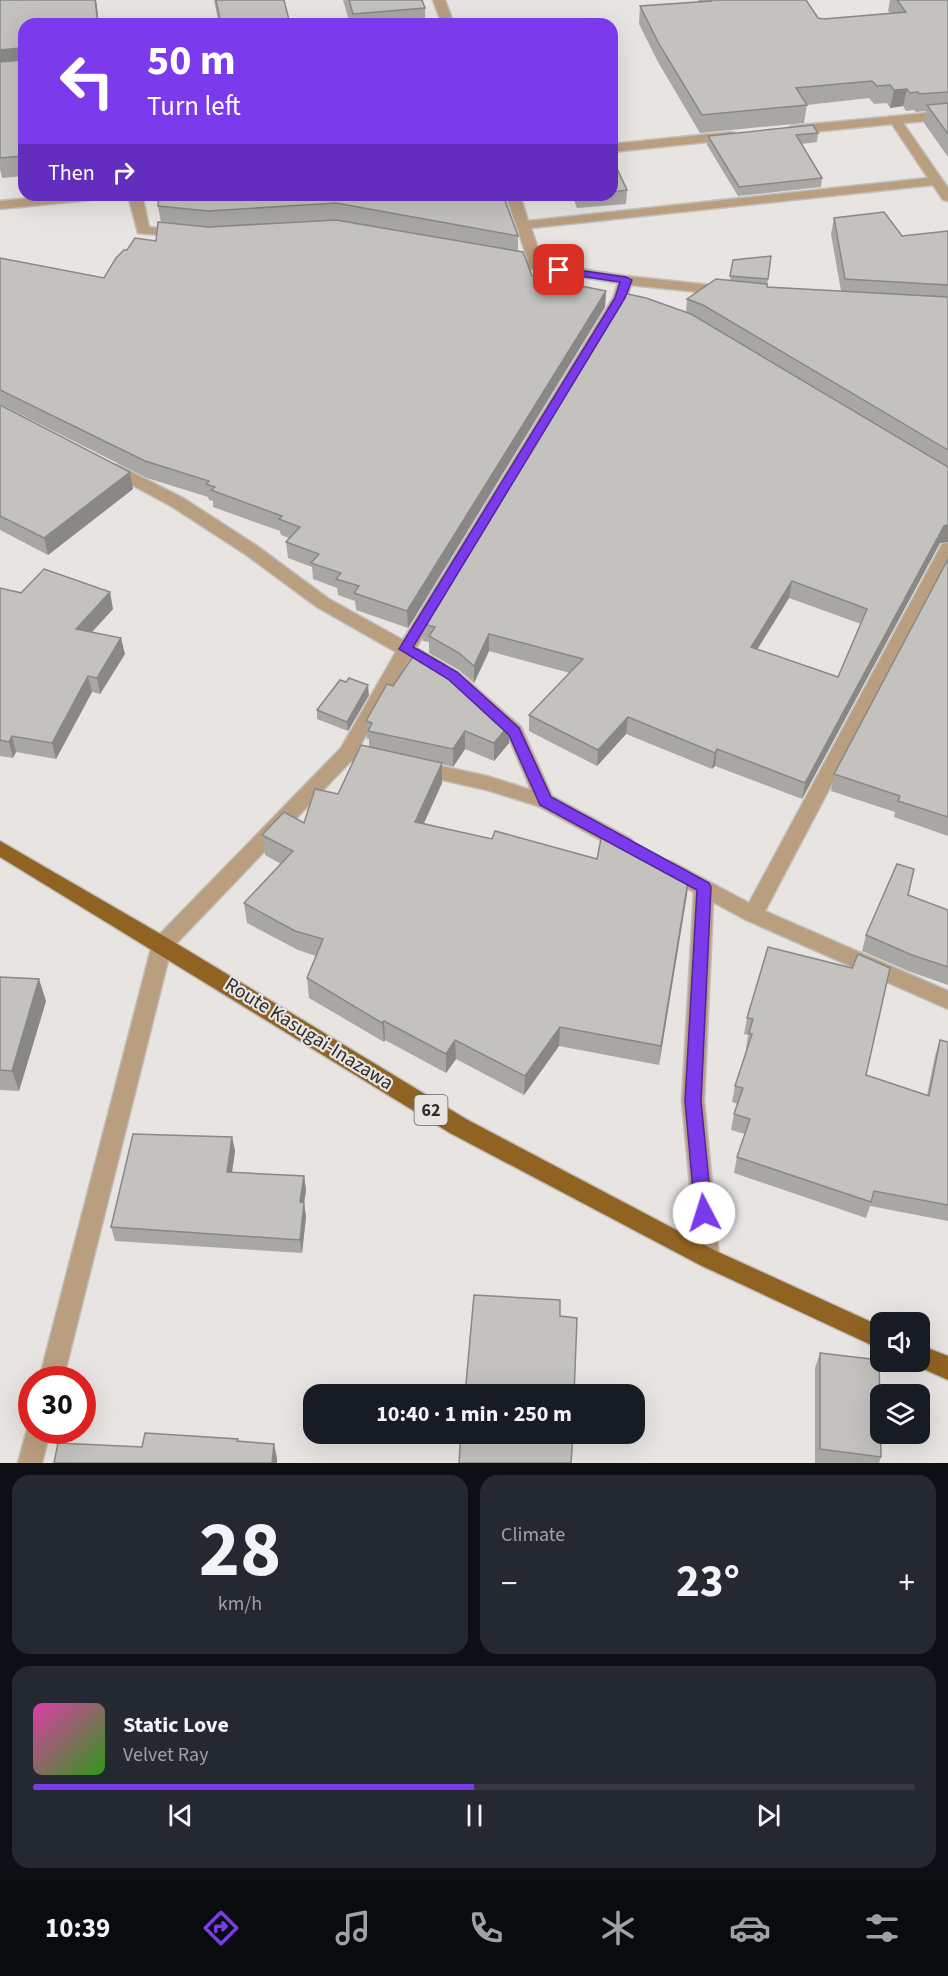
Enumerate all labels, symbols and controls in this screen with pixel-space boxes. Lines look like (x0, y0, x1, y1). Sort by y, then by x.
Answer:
text: 50 m (147, 31, 236, 91)
icon: left (48, 42, 126, 120)
text: Turn left (147, 87, 241, 126)
icon: right (107, 156, 140, 189)
text: Then (48, 157, 95, 189)
pin (533, 244, 584, 295)
icon: arrive (542, 253, 575, 286)
street label: Route Kasugai-Inazawa (219, 971, 399, 1097)
road number: 62 (414, 1095, 448, 1125)
position arrow (672, 1181, 736, 1245)
map controls (870, 1312, 930, 1444)
button: sound (870, 1312, 930, 1372)
speed limit sign: 30 (18, 1366, 96, 1444)
button: layers (870, 1384, 930, 1444)
text: 10:40 · 1 min · 250 m (376, 1398, 572, 1430)
text: 28 (199, 1495, 281, 1606)
text: Climate (501, 1521, 565, 1549)
text: 23° (676, 1550, 740, 1614)
text: − (501, 1560, 517, 1607)
text: + (899, 1560, 915, 1607)
text: km/h (218, 1590, 262, 1618)
text: Static Love (123, 1709, 229, 1741)
text: Velvet Ray (123, 1741, 209, 1769)
icon: previous (164, 1799, 197, 1832)
icon: pause (458, 1799, 491, 1832)
icon: next (752, 1799, 785, 1832)
icon: directions (200, 1907, 242, 1949)
icon: music (332, 1907, 374, 1949)
icon: phone (465, 1907, 507, 1949)
icon: climate (597, 1907, 639, 1949)
icon: car (729, 1907, 771, 1949)
icon: filters (861, 1907, 903, 1949)
text: 10:39 (45, 1909, 110, 1948)

